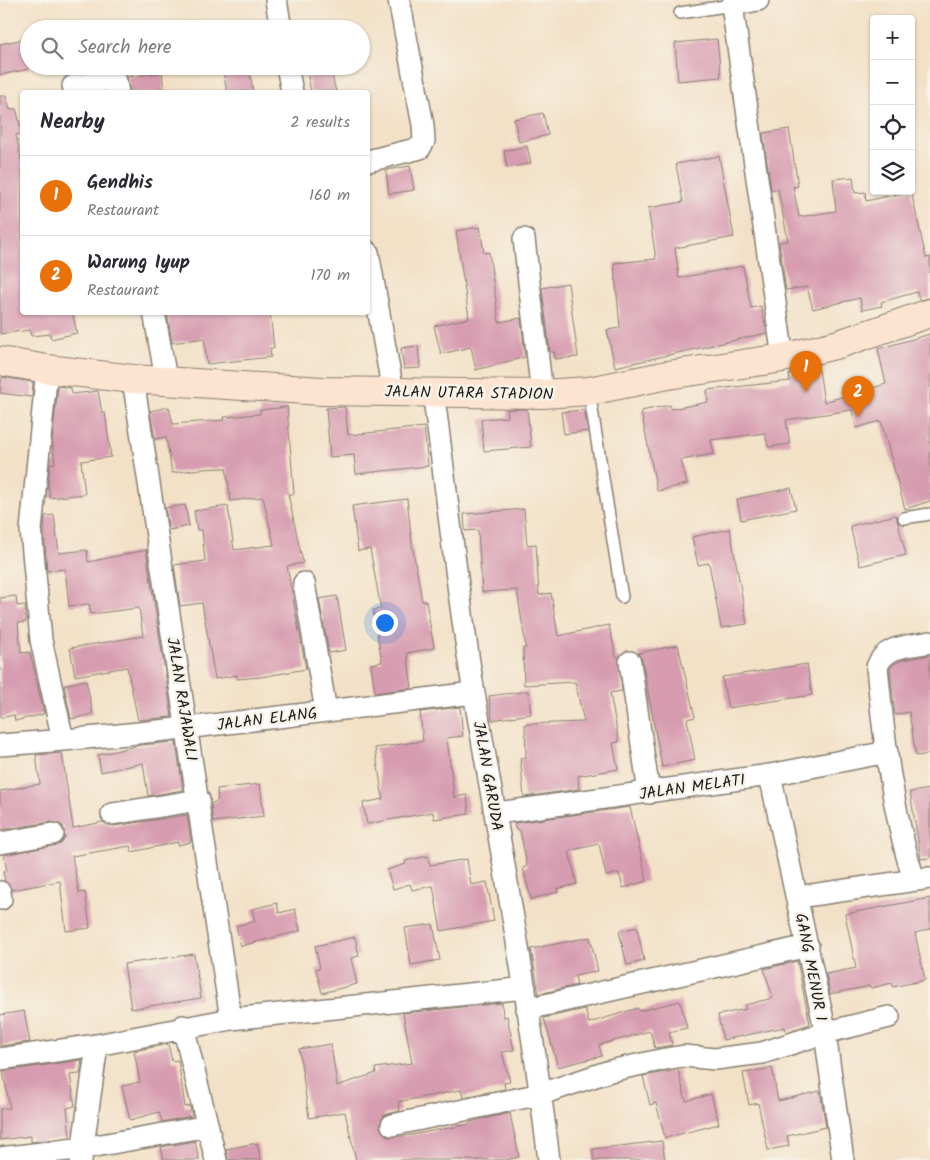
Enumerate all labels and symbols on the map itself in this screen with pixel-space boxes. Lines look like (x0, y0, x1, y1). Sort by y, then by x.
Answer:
pin: 1 (790, 351, 822, 392)
pin: 2 (842, 376, 874, 417)
street label: JALAN UTARA STADION (384, 380, 554, 407)
your location (372, 610, 398, 636)
street label: JALAN RAJAWALI (159, 635, 204, 763)
street label: JALAN ELANG (215, 701, 319, 738)
street label: JALAN GARUDA (466, 719, 510, 834)
street label: JALAN MELATI (638, 768, 747, 807)
street label: GANG MENUR I (788, 911, 833, 1024)

